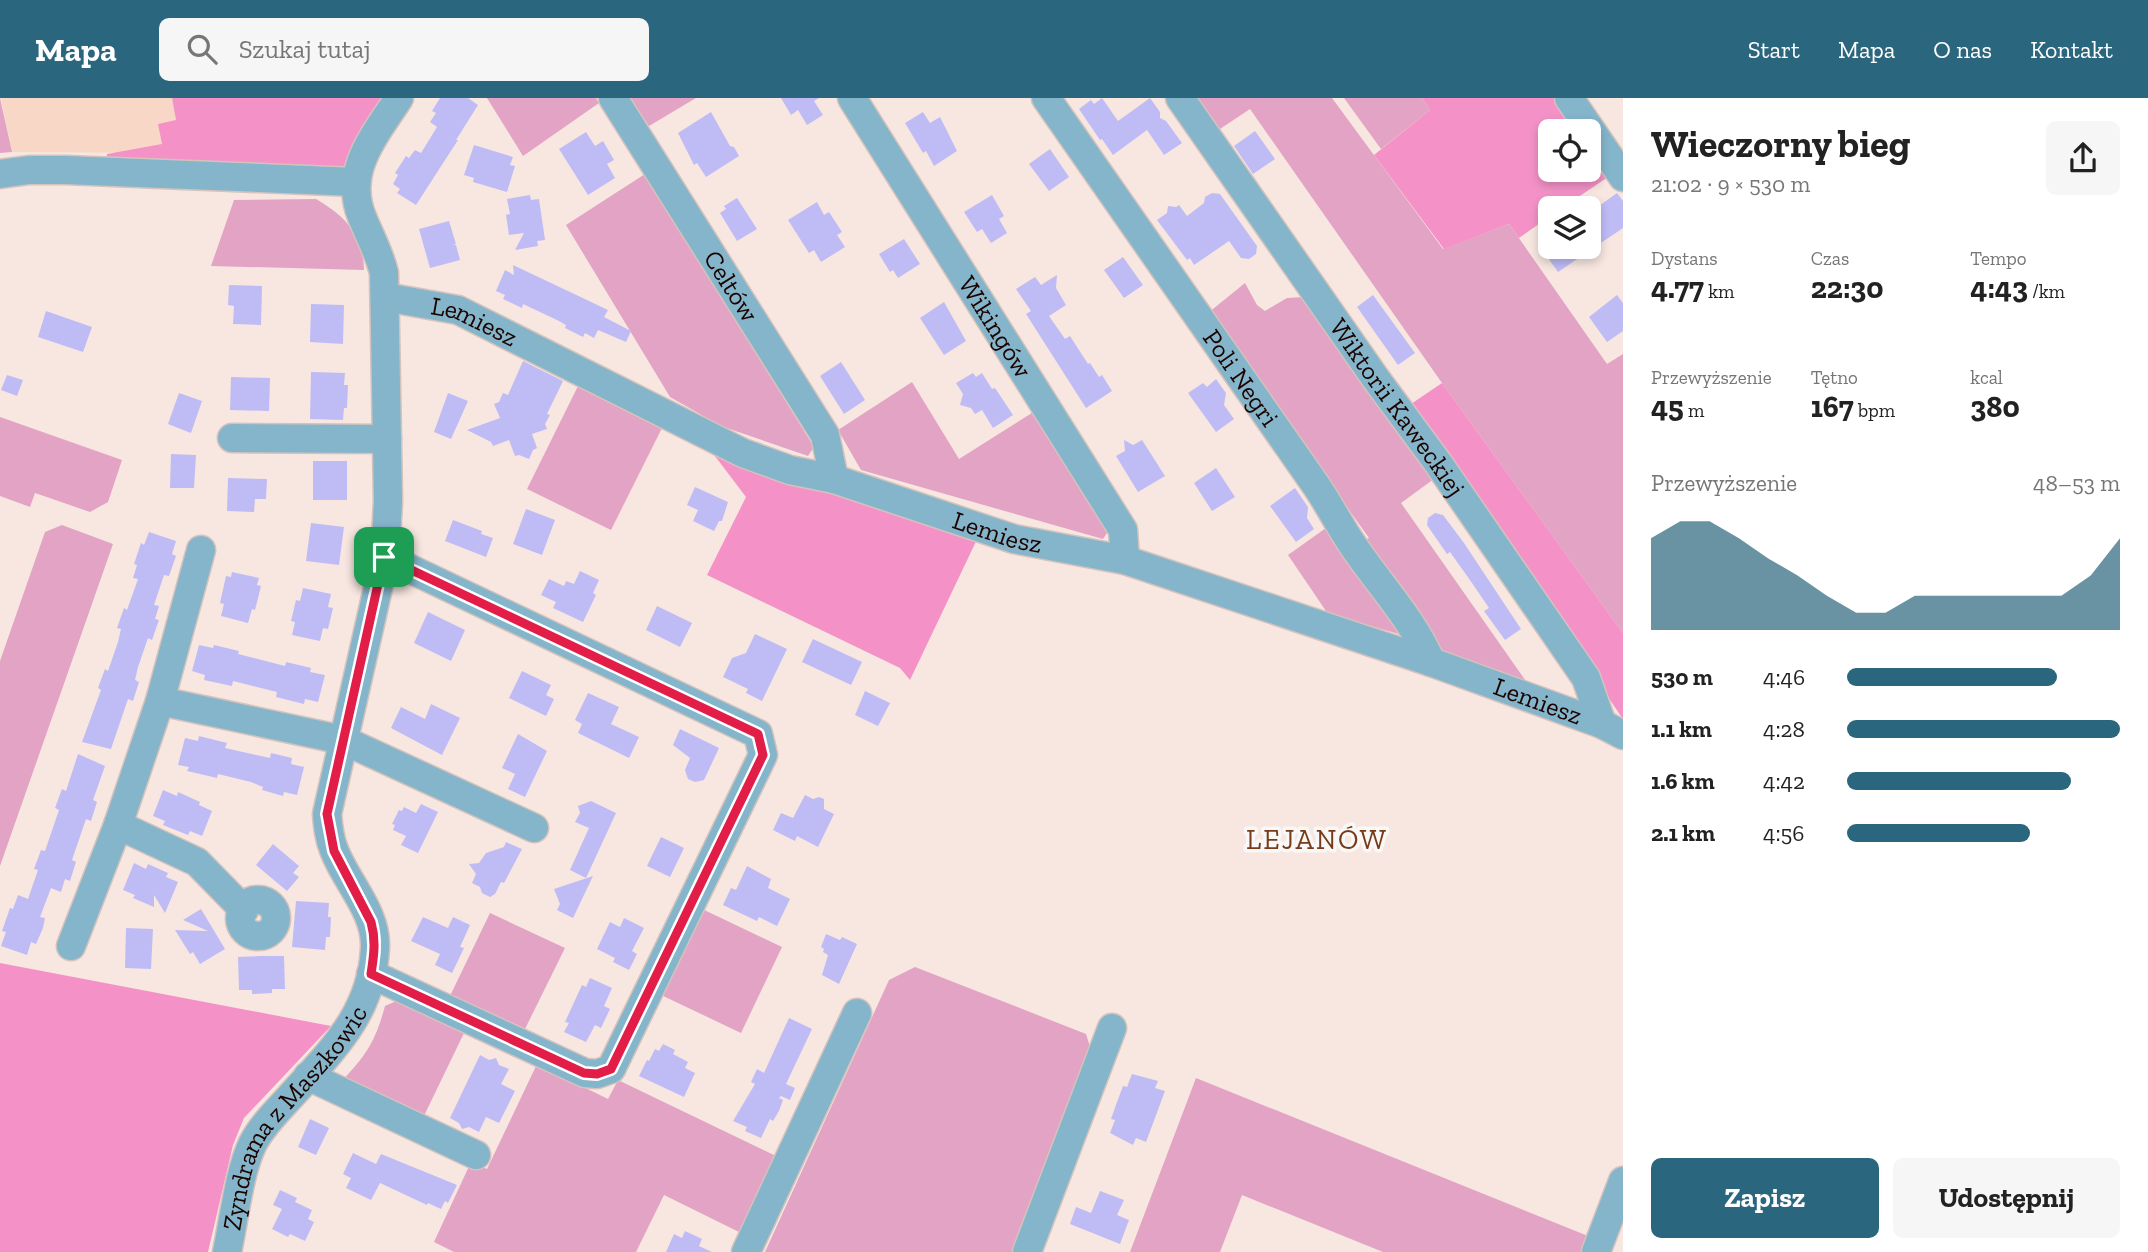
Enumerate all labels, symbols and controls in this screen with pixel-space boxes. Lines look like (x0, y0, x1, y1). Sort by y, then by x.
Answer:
search box (159, 18, 649, 81)
text: Mapa (35, 30, 117, 69)
icon: search (183, 30, 221, 68)
text: Szukaj tutaj (239, 33, 371, 65)
text: Start (1748, 35, 1800, 64)
text: Mapa (1838, 35, 1895, 64)
text: O nas (1933, 35, 1992, 64)
text: Kontakt (2030, 35, 2113, 64)
map controls (1538, 119, 1601, 259)
button: locate (1538, 119, 1601, 182)
text: Wieczorny bieg (1651, 121, 1910, 167)
button: share (2046, 121, 2120, 195)
text: 21:02 · 9 × 530 m (1651, 170, 1810, 198)
button: layers (1538, 196, 1601, 259)
street label: Celtów (697, 244, 766, 328)
text: Dystans (1651, 247, 1718, 270)
text: Czas (1811, 247, 1849, 270)
text: Tempo (1970, 247, 2026, 270)
street label: Wikingów (952, 270, 1039, 384)
text: 4.77 (1651, 270, 1704, 306)
text: 22:30 (1811, 270, 1884, 306)
text: 4:43 (1970, 270, 2028, 306)
text: km (1704, 280, 1734, 303)
text: /km (2028, 280, 2065, 303)
street label: Lemiesz (429, 290, 523, 353)
street label: Wiktorii Kaweckiej (1323, 312, 1472, 502)
street label: Poli Negri (1196, 323, 1286, 432)
text: Przewyższenie (1651, 366, 1772, 389)
text: Tętno (1811, 366, 1858, 389)
text: kcal (1970, 366, 2003, 389)
text: 45 (1651, 389, 1684, 425)
text: 167 (1811, 389, 1854, 425)
text: 380 (1970, 389, 2020, 425)
text: m (1684, 399, 1704, 422)
text: bpm (1854, 399, 1895, 422)
text: Przewyższenie (1651, 469, 1797, 497)
text: 48–53 m (2033, 469, 2120, 497)
street label: Lemiesz (949, 504, 1045, 560)
pin (354, 527, 414, 587)
icon: arrive (365, 538, 403, 576)
text: 530 m (1651, 663, 1713, 691)
text: 4:46 (1763, 663, 1805, 691)
street label: Lemiesz (1489, 670, 1587, 731)
text: 1.1 km (1651, 715, 1712, 743)
text: 4:28 (1763, 715, 1805, 743)
text: 1.6 km (1651, 767, 1715, 795)
text: 4:42 (1763, 767, 1805, 795)
text: 2.1 km (1651, 819, 1715, 847)
text: 4:56 (1763, 819, 1805, 847)
district label: LEJANÓW (1246, 823, 1388, 856)
street label: Zyndrama z Maszkowic (215, 1000, 374, 1233)
button: Zapisz (1651, 1158, 1879, 1238)
button: Udostępnij (1893, 1158, 2120, 1238)

